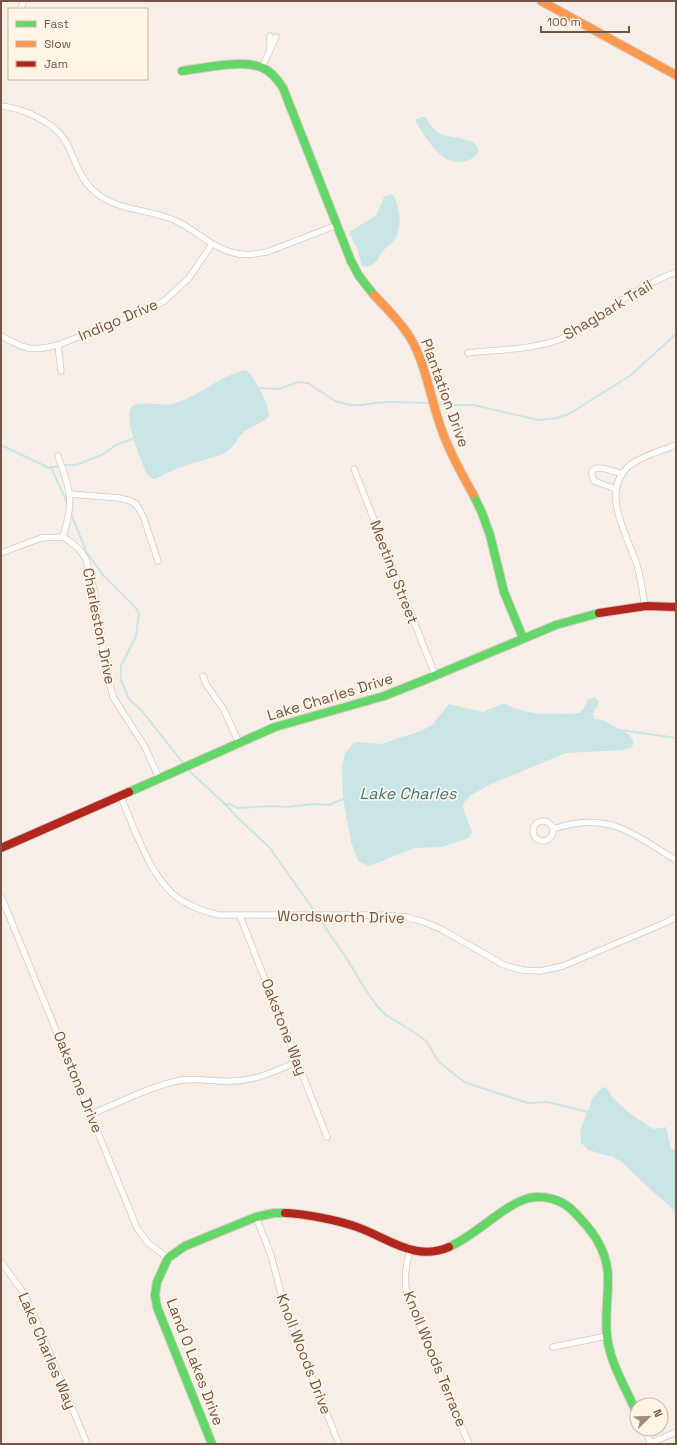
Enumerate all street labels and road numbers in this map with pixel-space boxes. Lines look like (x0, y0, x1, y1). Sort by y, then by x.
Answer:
street label: Shagbark Trail (560, 275, 656, 344)
street label: Indigo Drive (75, 294, 161, 345)
street label: Plantation Drive (417, 336, 474, 450)
street label: Meeting Street (366, 517, 423, 626)
street label: Charleston Drive (79, 566, 120, 686)
street label: Lake Charles Drive (265, 668, 395, 725)
street label: Wordsworth Drive (277, 906, 405, 927)
street label: Oakstone Way (257, 976, 312, 1078)
street label: Oakstone Drive (49, 1028, 108, 1136)
street label: Knoll Woods Terrace (400, 1288, 471, 1430)
street label: Lake Charles Way (14, 1290, 81, 1412)
street label: Knoll Woods Drive (273, 1291, 336, 1417)
street label: Land O Lakes Drive (163, 1296, 228, 1428)

